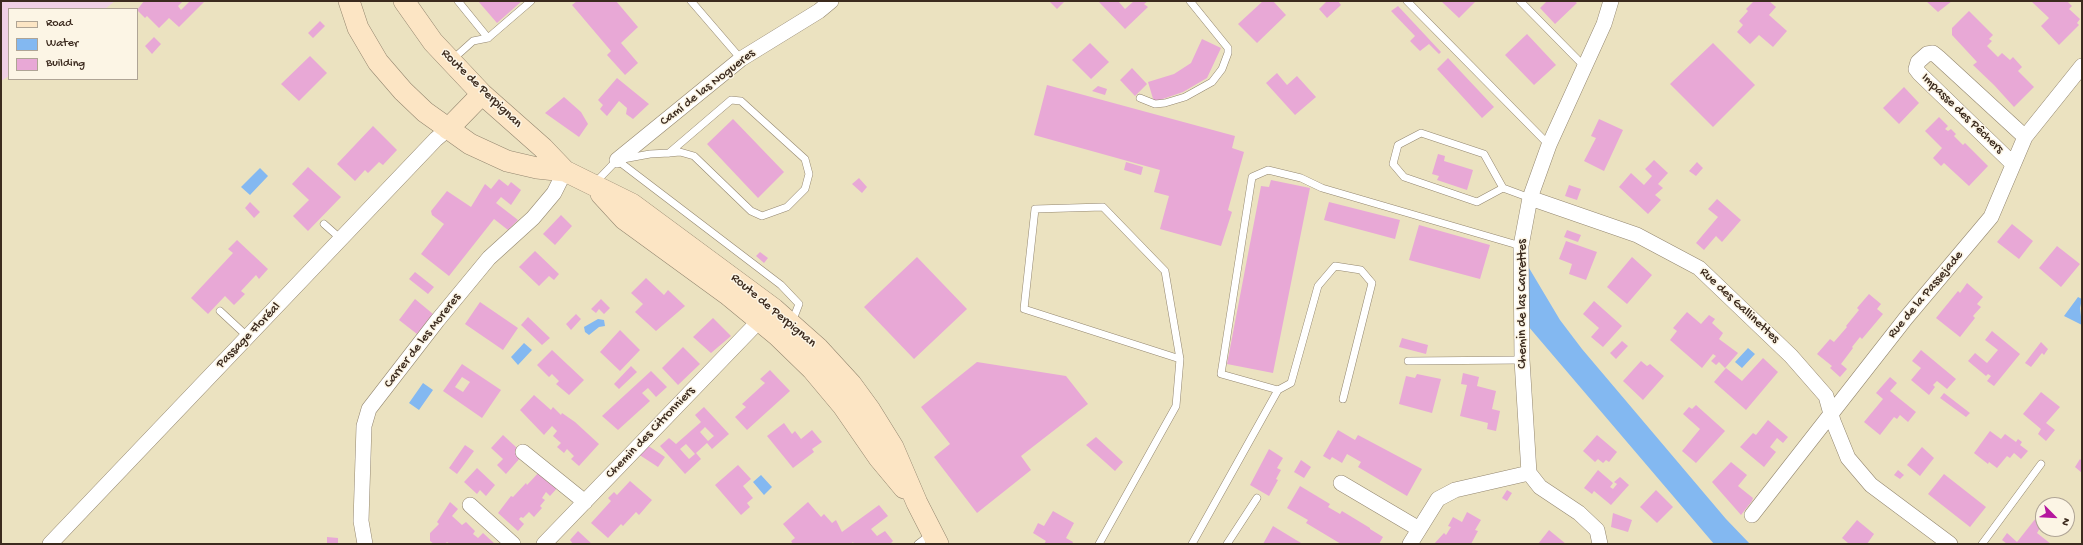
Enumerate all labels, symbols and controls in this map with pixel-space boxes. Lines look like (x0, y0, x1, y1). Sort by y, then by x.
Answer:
legend (8, 8, 138, 80)
text: Road (46, 17, 72, 31)
text: Water (46, 37, 78, 51)
street label: Route de Perpignan (437, 46, 525, 132)
street label: Camí de las Nogueres (657, 46, 759, 130)
text: Building (46, 57, 85, 71)
street label: Impasse des Pêchers (1917, 71, 2007, 157)
street label: Chemin de las Carrettes (1515, 239, 1531, 369)
street label: Rue de la Passejade (1885, 248, 1967, 342)
street label: Rue des Gallinettes (1696, 265, 1782, 347)
street label: Route de Perpignan (727, 271, 819, 351)
street label: Carrer de les Moreres (381, 291, 465, 391)
street label: Passage Floréal (214, 300, 284, 372)
street label: Chemin des Citronniers (603, 384, 699, 482)
north arrow (2035, 497, 2075, 537)
text: N (2058, 516, 2072, 527)

